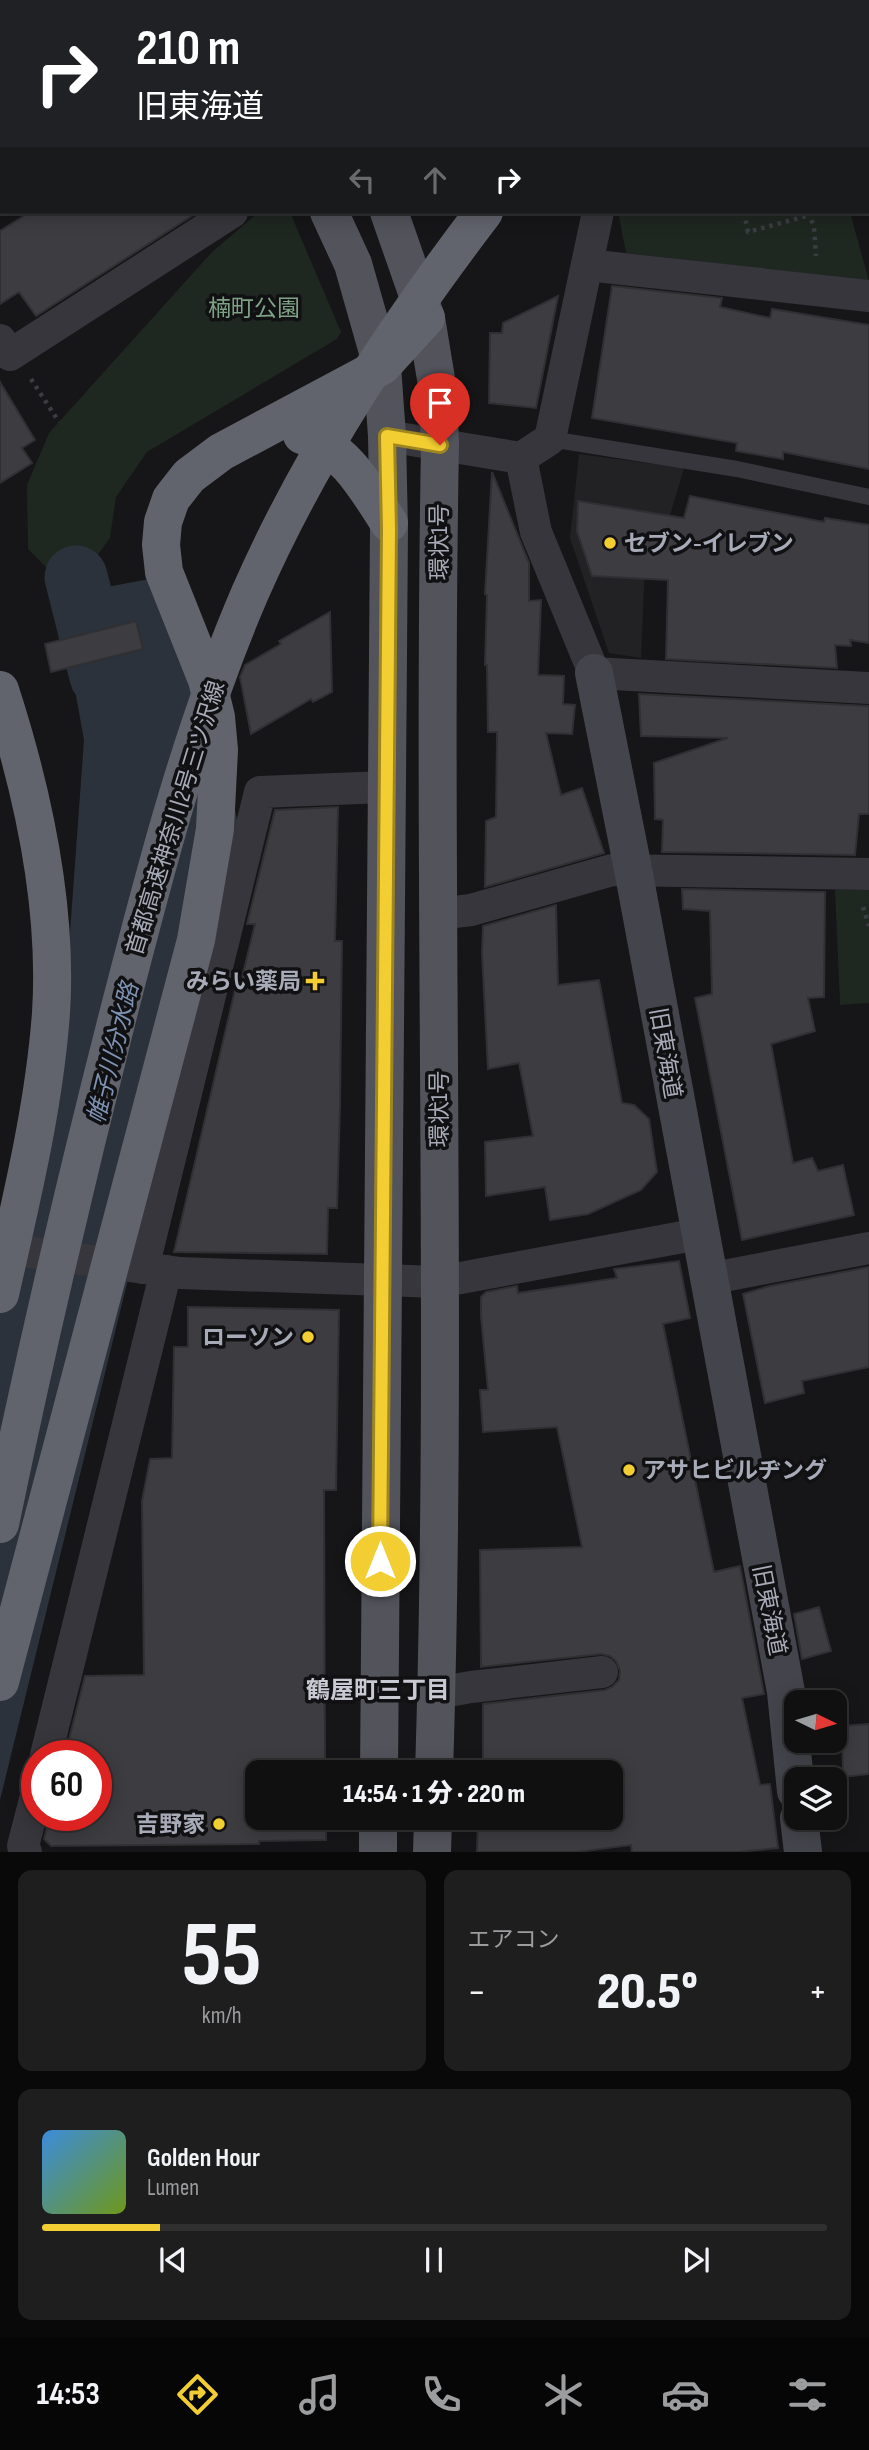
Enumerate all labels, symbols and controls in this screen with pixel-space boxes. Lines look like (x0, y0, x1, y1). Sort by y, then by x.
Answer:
text: 210 m (136, 20, 240, 79)
icon: right (21, 28, 112, 119)
text: 旧東海道 (136, 88, 264, 127)
icon: left (343, 161, 381, 199)
icon: ahead (416, 161, 454, 199)
icon: right (489, 161, 527, 199)
park label: 楠町公園 (208, 295, 300, 323)
pin (410, 373, 470, 445)
icon: arrive (421, 384, 459, 422)
street label: 環状1号 (426, 503, 454, 581)
place label: セブン-イレブン (624, 530, 794, 558)
marker: セブン-イレブン (602, 535, 618, 551)
street label: 首都高速神奈川2号三ツ沢線 (121, 678, 231, 959)
place label: みらい薬局 (186, 968, 301, 996)
marker: みらい薬局 (307, 973, 323, 989)
water label: 帷子川分水路 (82, 978, 145, 1126)
street label: 旧東海道 (643, 1005, 687, 1101)
street label: 環状1号 (426, 1070, 454, 1148)
place label: ローソン (202, 1324, 294, 1352)
marker: ローソン (300, 1329, 316, 1345)
place label: アサヒビルヂング (643, 1457, 827, 1485)
marker: アサヒビルヂング (621, 1462, 637, 1478)
position arrow (343, 1524, 417, 1598)
street label: 旧東海道 (746, 1562, 792, 1658)
district label: 鶴屋町三丁目 (306, 1676, 450, 1705)
north arrow (784, 1690, 847, 1754)
map controls (784, 1690, 847, 1830)
speed limit sign: 60 (21, 1740, 112, 1831)
button: layers (784, 1767, 847, 1830)
text: 14:54 · 1 分 · 220 m (343, 1779, 525, 1810)
place label: 吉野家 (136, 1811, 205, 1839)
marker: 吉野家 (211, 1816, 227, 1832)
text: 55 (182, 1902, 262, 2011)
text: エアコン (468, 1926, 560, 1954)
text: 20.5° (597, 1961, 698, 2024)
text: − (468, 1970, 486, 2015)
text: + (808, 1970, 827, 2015)
text: km/h (202, 2002, 242, 2030)
text: Golden Hour (147, 2143, 260, 2174)
text: Lumen (147, 2174, 199, 2202)
icon: previous (154, 2241, 192, 2279)
icon: pause (415, 2241, 453, 2279)
icon: next (677, 2241, 715, 2279)
icon: directions (173, 2370, 222, 2419)
icon: music (295, 2370, 344, 2419)
icon: phone (417, 2370, 466, 2419)
icon: climate (539, 2370, 588, 2419)
icon: car (661, 2370, 710, 2419)
icon: filters (783, 2370, 832, 2419)
text: 14:53 (37, 2375, 100, 2414)

